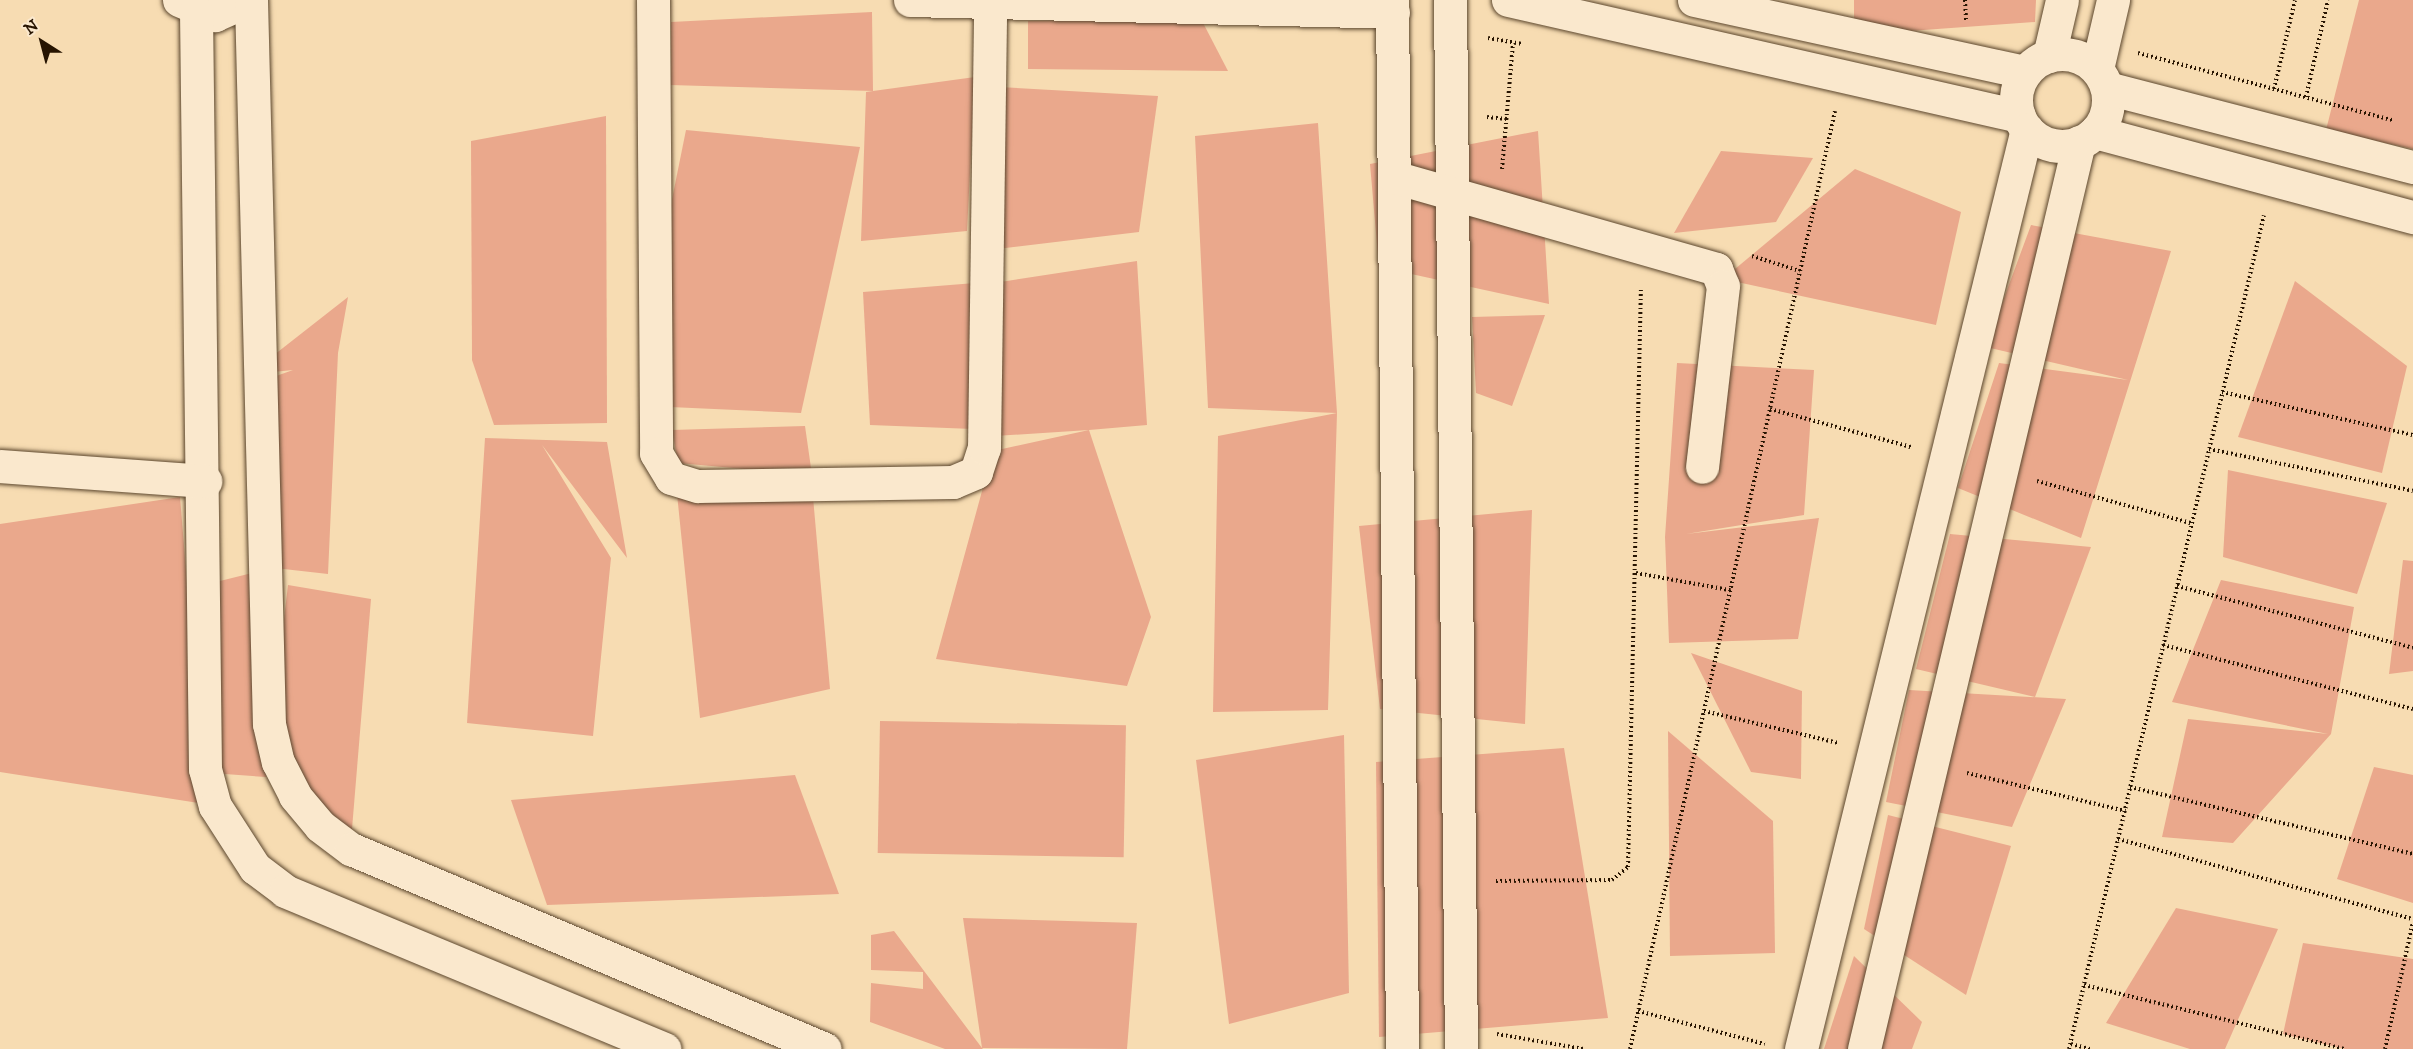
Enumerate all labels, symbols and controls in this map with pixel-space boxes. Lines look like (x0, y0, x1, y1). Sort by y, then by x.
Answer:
north arrow (12, 12, 72, 72)
text: N (20, 15, 43, 39)

